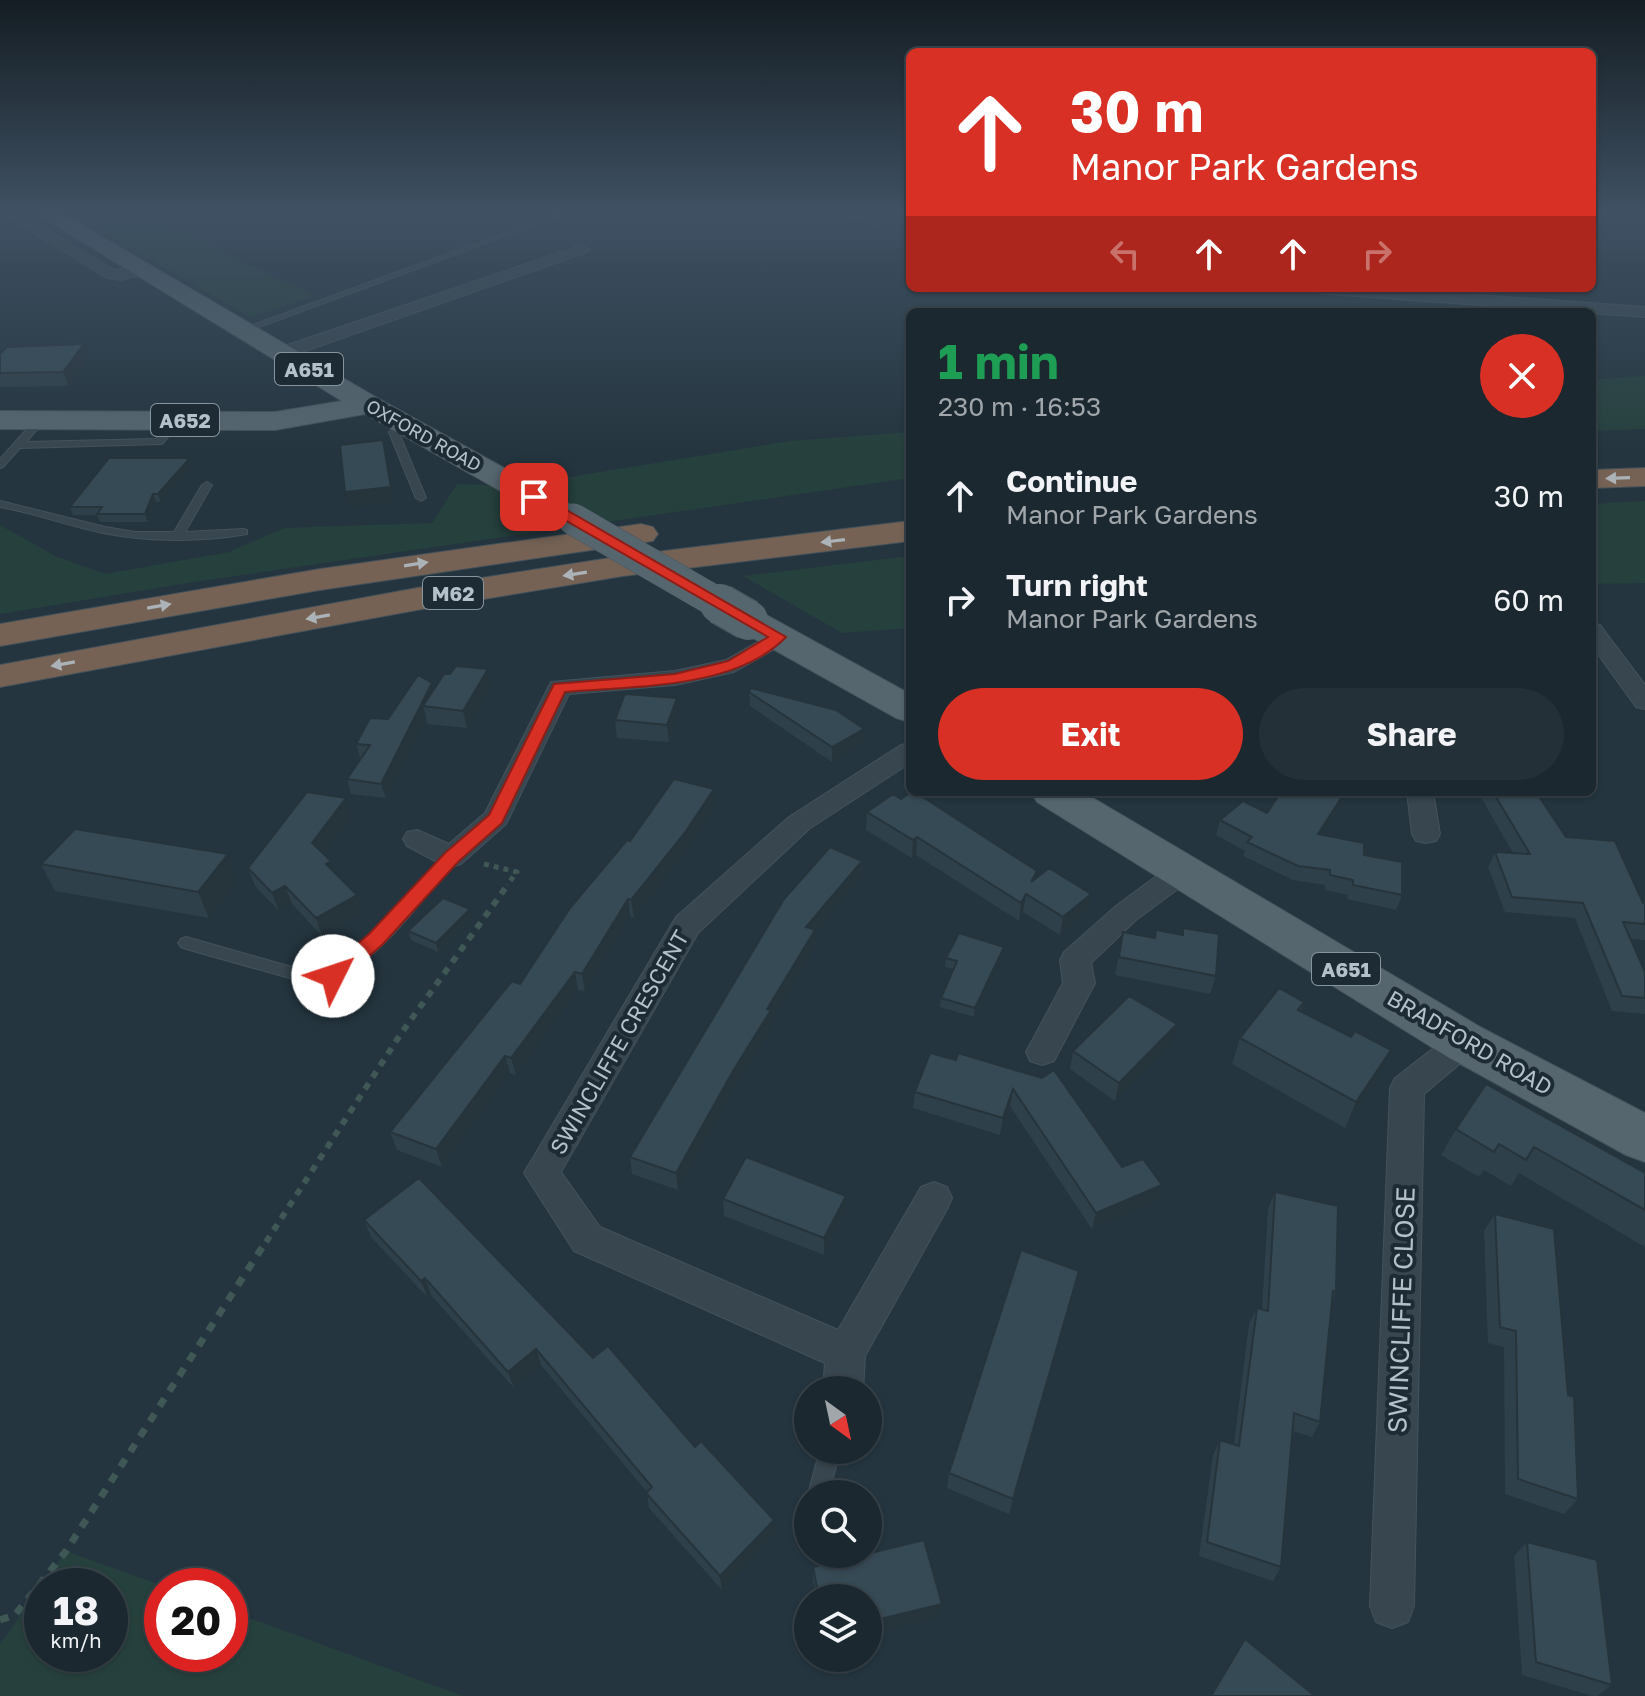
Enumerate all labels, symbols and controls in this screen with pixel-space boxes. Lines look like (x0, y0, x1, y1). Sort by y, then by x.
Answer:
text: 30 m (1070, 77, 1204, 144)
icon: ahead (938, 80, 1042, 184)
text: Manor Park Gardens (1070, 145, 1419, 188)
icon: left (1103, 232, 1147, 276)
icon: ahead (1187, 232, 1231, 276)
icon: ahead (1271, 232, 1315, 276)
icon: right (1355, 232, 1399, 276)
text: 1 min (938, 332, 1059, 390)
button: close (1480, 334, 1564, 418)
road number: A651 (275, 353, 343, 385)
text: 230 m · 16:53 (938, 391, 1101, 422)
street label: OXFORD ROAD (363, 394, 485, 476)
road number: A652 (151, 404, 219, 436)
pin (500, 463, 568, 531)
text: Continue (1006, 463, 1137, 499)
one-way arrow (1605, 472, 1631, 485)
icon: ahead (938, 474, 982, 518)
icon: arrive (512, 475, 556, 519)
text: 30 m (1494, 478, 1564, 514)
text: Manor Park Gardens (1006, 499, 1258, 530)
one-way arrow (820, 534, 845, 547)
one-way arrow (404, 557, 429, 570)
text: Turn right (1006, 567, 1148, 603)
one-way arrow (562, 568, 587, 580)
road number: M62 (423, 577, 483, 609)
icon: right (938, 578, 982, 622)
text: 60 m (1493, 582, 1564, 618)
one-way arrow (147, 599, 172, 612)
text: Manor Park Gardens (1006, 603, 1258, 634)
one-way arrow (306, 612, 331, 624)
one-way arrow (50, 659, 75, 671)
button: Exit (938, 688, 1243, 780)
button: Share (1259, 688, 1564, 780)
street label: SWINCLIFFE CRESCENT (544, 925, 694, 1159)
position arrow (291, 934, 375, 1018)
road number: A651 (1312, 953, 1380, 985)
street label: BRADFORD ROAD (1383, 984, 1557, 1100)
street label: SWINCLIFFE CLOSE (1381, 1186, 1421, 1434)
north arrow (794, 1376, 882, 1464)
map controls (794, 1376, 882, 1672)
button: search (794, 1480, 882, 1568)
speed limit sign: 20 (144, 1568, 248, 1672)
button: layers (794, 1584, 882, 1672)
text: 18 (53, 1586, 99, 1634)
text: km/h (51, 1628, 101, 1652)

